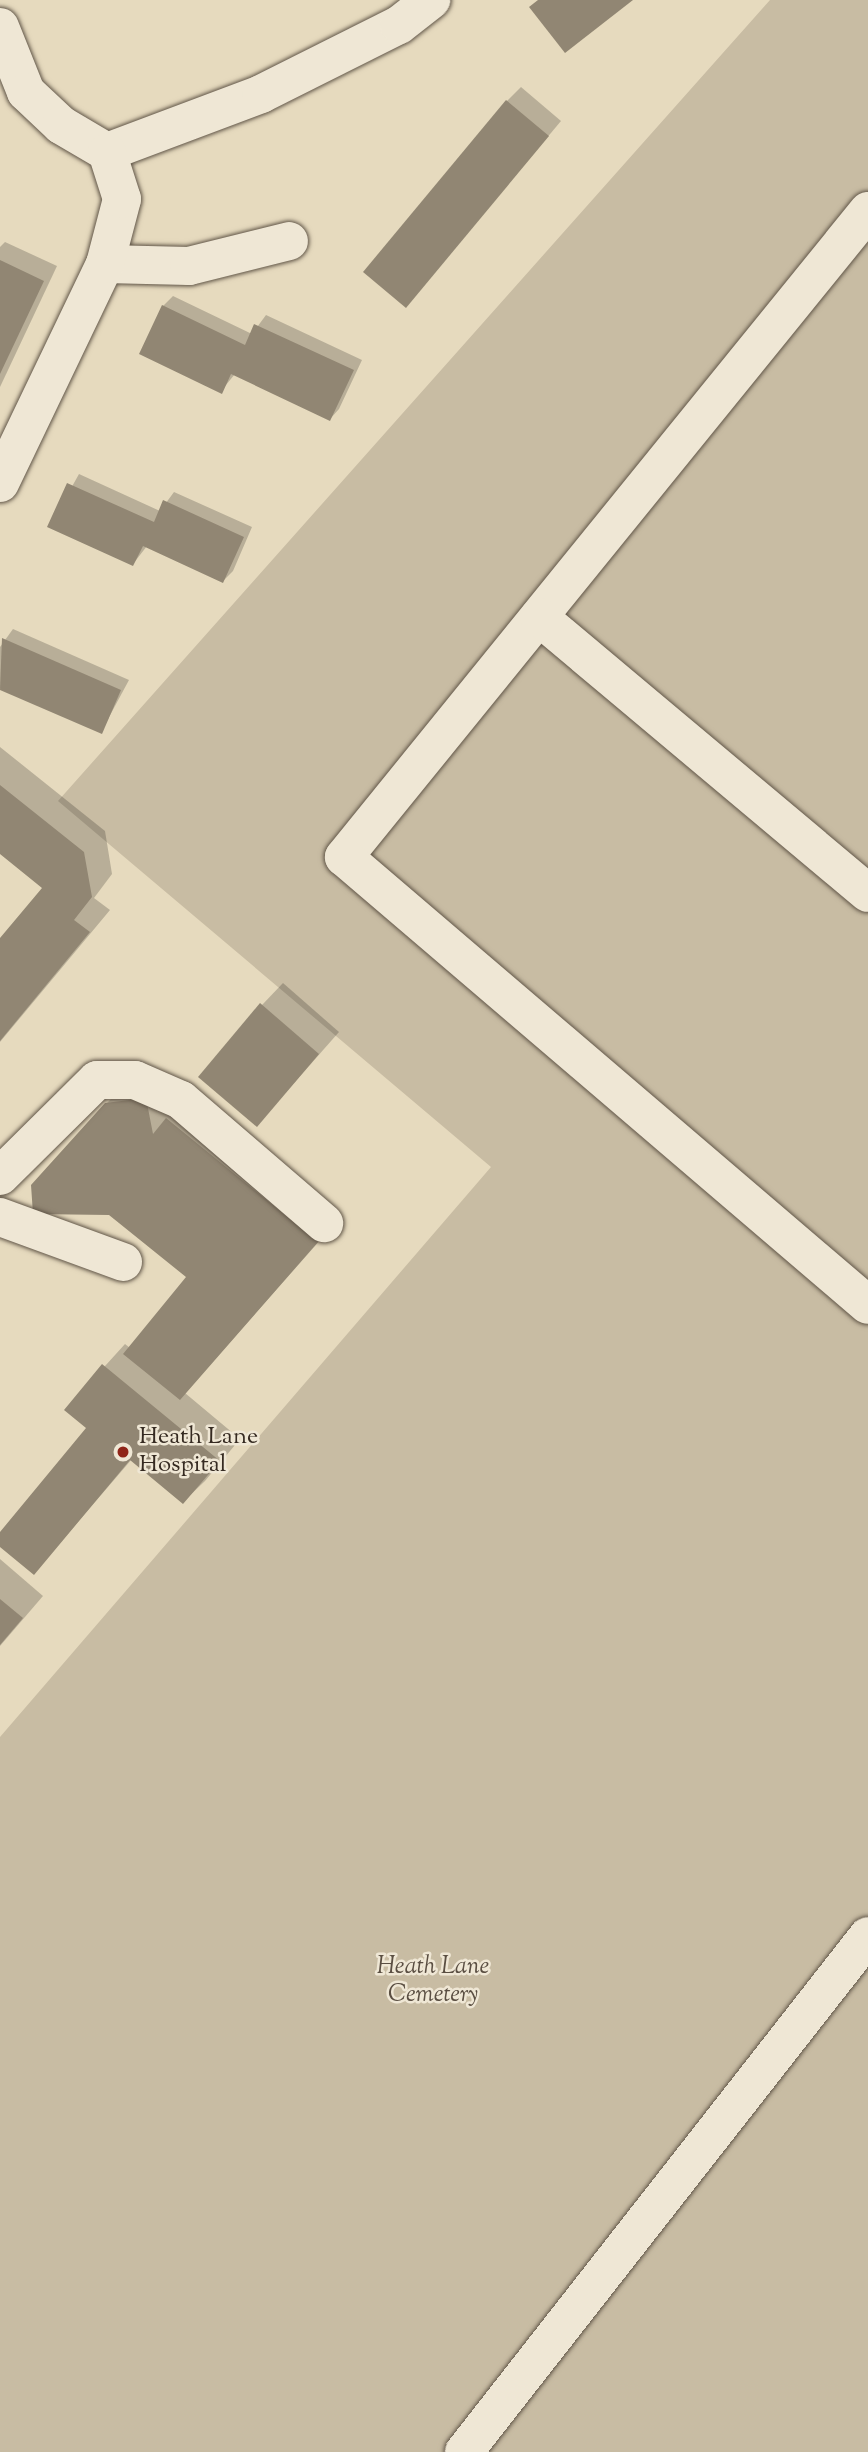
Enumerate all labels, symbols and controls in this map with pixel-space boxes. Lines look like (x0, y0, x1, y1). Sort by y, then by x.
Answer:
place label: Heath Lane Hospital (139, 1424, 258, 1480)
marker: Heath Lane Hospital (113, 1442, 133, 1462)
park label: Heath Lane Cemetery (377, 1954, 489, 2010)

